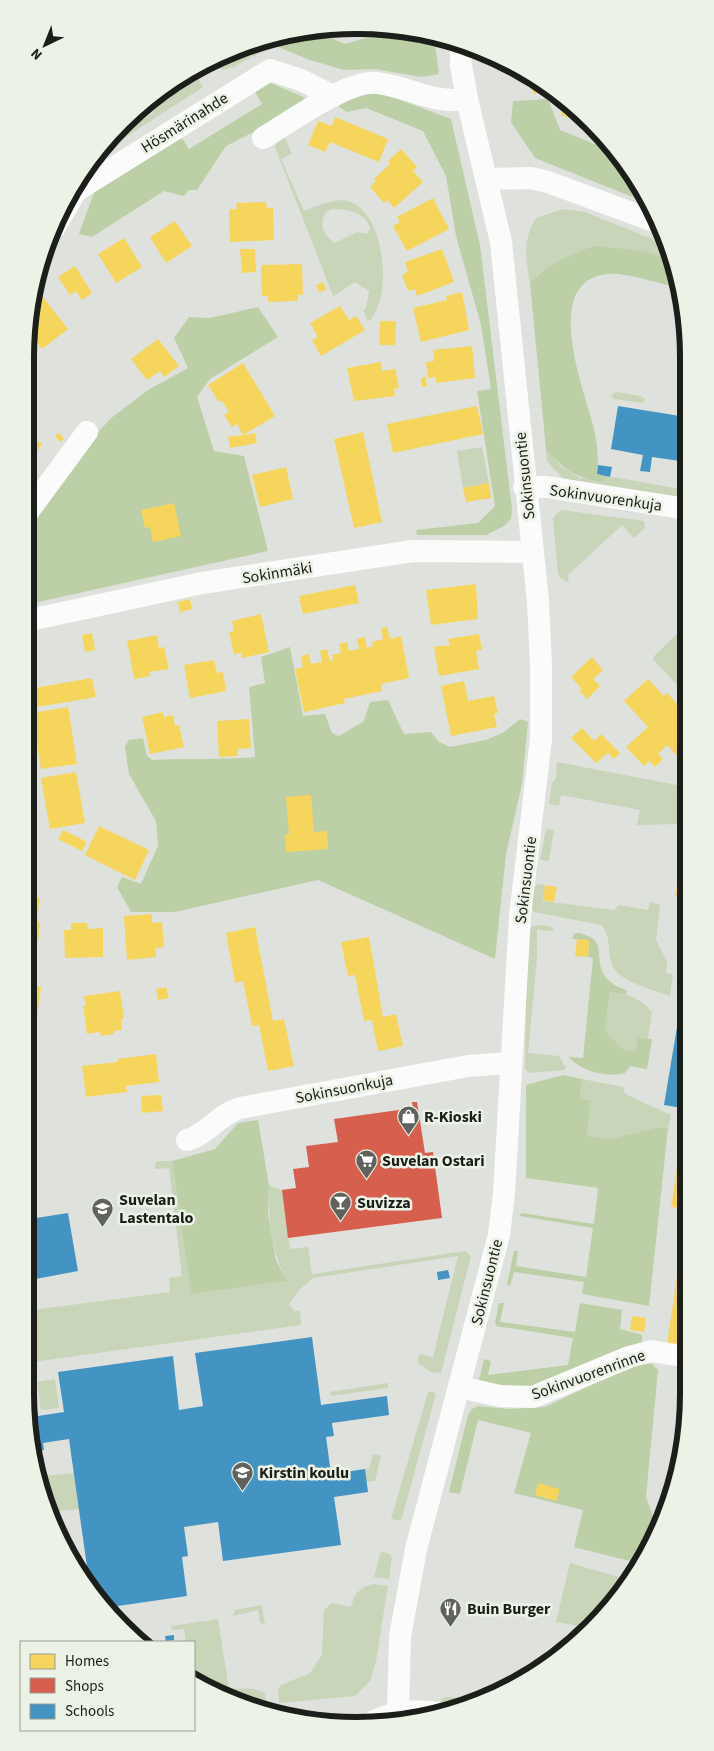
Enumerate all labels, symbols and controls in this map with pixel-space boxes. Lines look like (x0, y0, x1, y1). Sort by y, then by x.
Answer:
north arrow (20, 20, 70, 70)
text: N (27, 43, 47, 64)
street label: Hösmärinahde (137, 87, 232, 158)
street label: Sokinsuontie (509, 431, 541, 521)
street label: Sokinvuorenkuja (548, 479, 663, 517)
street label: Sokinmäki (240, 557, 314, 589)
street label: Sokinsuontie (510, 835, 542, 925)
street label: Sokinsuonkuja (293, 1069, 395, 1109)
shop icon: R-Kioski (396, 1104, 420, 1135)
place label: R-Kioski (424, 1106, 482, 1128)
supermarket icon: Suvelan Ostari (354, 1148, 378, 1179)
place label: Suvelan Ostari (382, 1150, 485, 1172)
place label: Suvelan Lastentalo (119, 1189, 194, 1229)
bar icon: Suvizza (329, 1190, 353, 1221)
place label: Suvizza (357, 1192, 411, 1214)
school or university icon: Suvelan Lastentalo (91, 1196, 115, 1227)
street label: Sokinsuontie (466, 1237, 508, 1328)
street label: Sokinvuorenrinne (528, 1344, 648, 1406)
school or university icon: Kirstin koulu (231, 1460, 255, 1491)
place label: Kirstin koulu (259, 1462, 349, 1484)
restaurant icon: Buin Burger (439, 1596, 463, 1627)
place label: Buin Burger (467, 1598, 551, 1620)
legend (20, 1641, 195, 1731)
text: Homes (65, 1651, 109, 1672)
text: Shops (65, 1676, 104, 1697)
text: Schools (65, 1701, 114, 1722)

